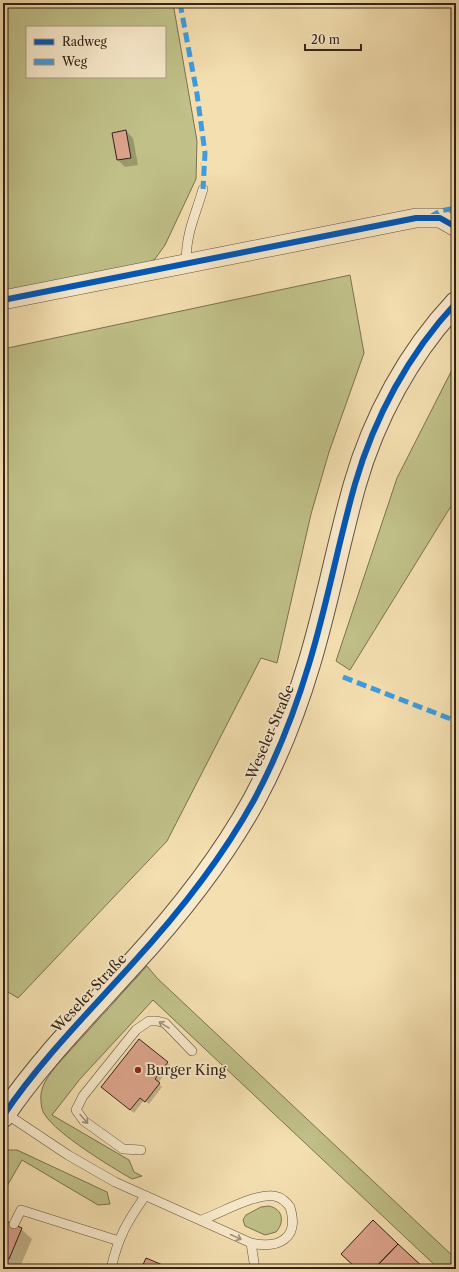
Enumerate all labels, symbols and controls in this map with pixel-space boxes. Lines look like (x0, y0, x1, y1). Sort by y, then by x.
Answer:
legend (26, 26, 166, 78)
scale bar (305, 26, 361, 52)
text: 20 m (311, 32, 340, 47)
text: Radweg (62, 34, 108, 49)
text: Weg (61, 54, 88, 69)
street label: Weseler Straße (242, 682, 298, 783)
street label: Weseler Straße (47, 950, 130, 1037)
one-way arrow (158, 1020, 169, 1029)
place label: Burger King (146, 1061, 227, 1079)
marker: Burger King (133, 1065, 143, 1075)
one-way arrow (79, 1114, 88, 1124)
one-way arrow (230, 1234, 242, 1241)

